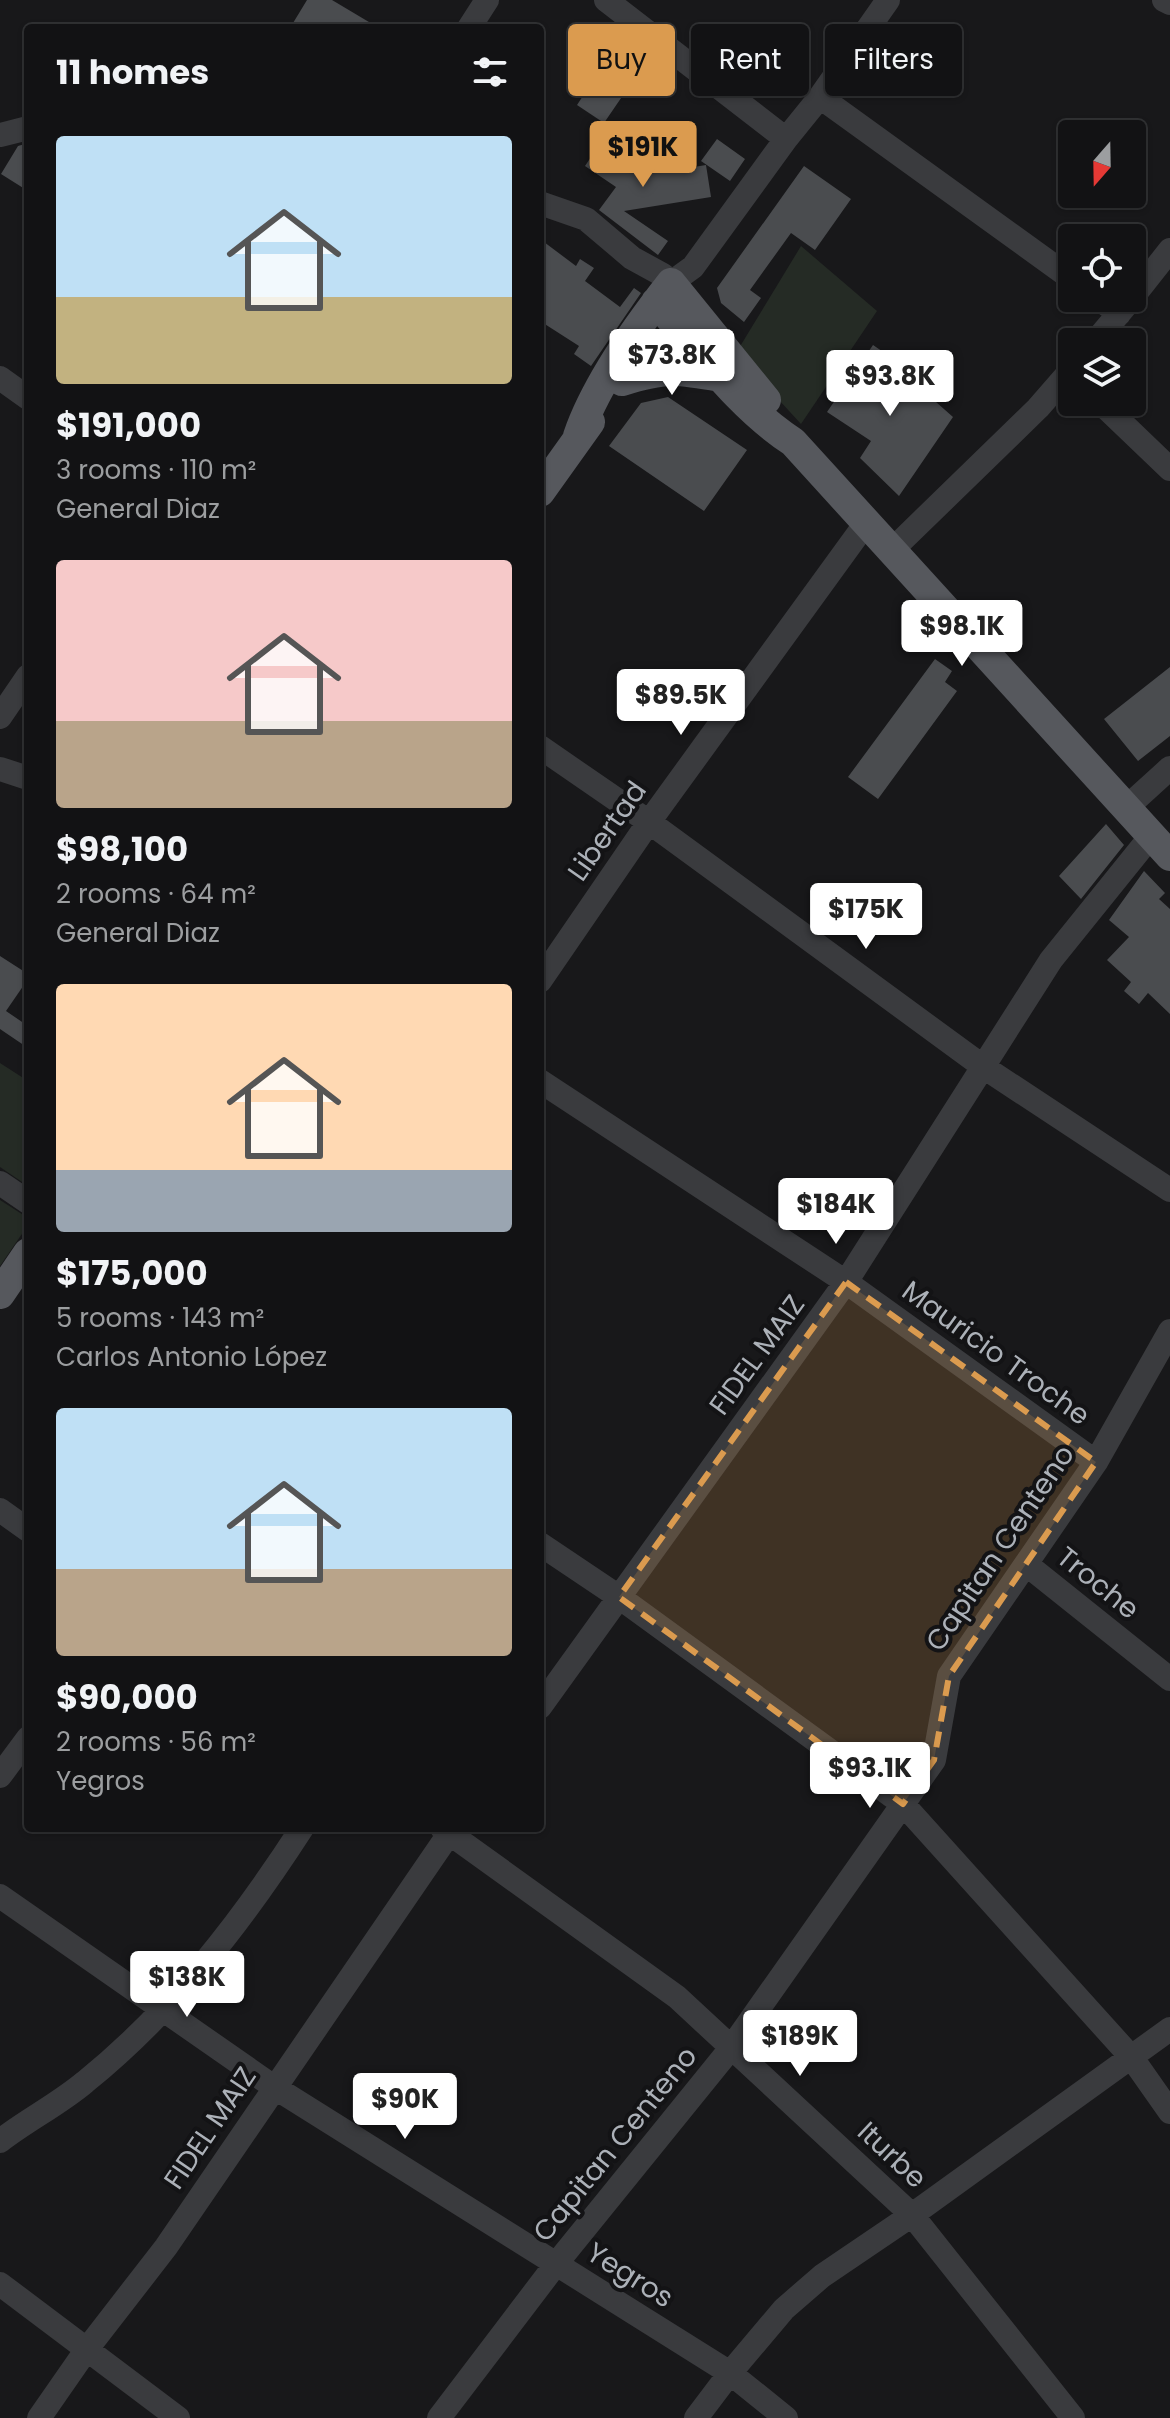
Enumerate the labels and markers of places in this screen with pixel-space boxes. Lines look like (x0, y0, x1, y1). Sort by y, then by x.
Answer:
pin: $191K (587, 121, 699, 189)
pin: $73.8K (607, 329, 737, 397)
pin: $93.8K (825, 350, 955, 418)
pin: $98.1K (897, 600, 1027, 668)
pin: $89.5K (616, 669, 746, 737)
pin: $175K (810, 883, 922, 951)
pin: $184K (780, 1178, 892, 1246)
pin: $93.1K (805, 1742, 935, 1810)
pin: $138K (131, 1951, 243, 2019)
pin: $189K (744, 2010, 856, 2078)
pin: $90K (358, 2073, 452, 2141)

